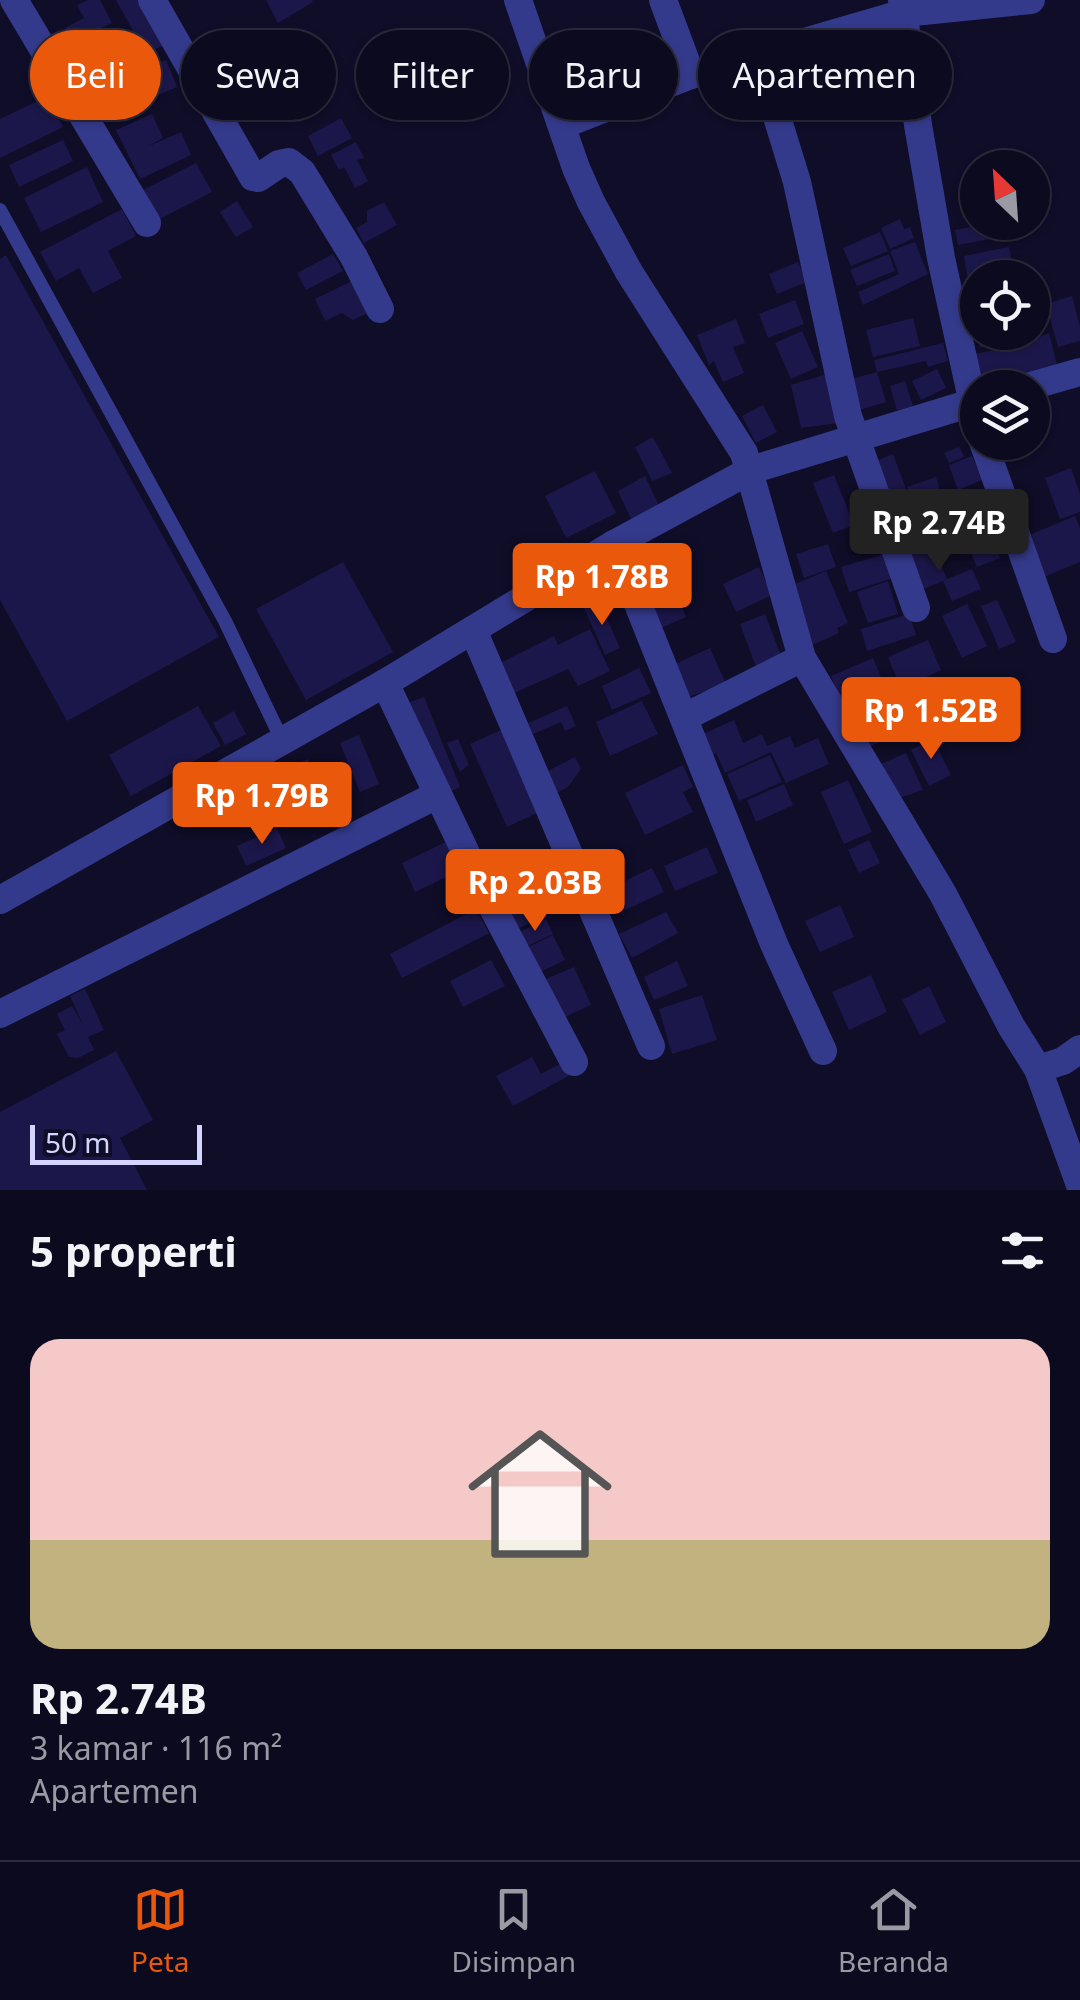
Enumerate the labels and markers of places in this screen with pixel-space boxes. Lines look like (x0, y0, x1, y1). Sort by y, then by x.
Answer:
pin: Rp 2.74B (836, 489, 1042, 574)
pin: Rp 1.78B (499, 543, 705, 628)
pin: Rp 1.52B (828, 677, 1034, 762)
pin: Rp 1.79B (159, 762, 365, 847)
pin: Rp 2.03B (432, 849, 638, 934)

